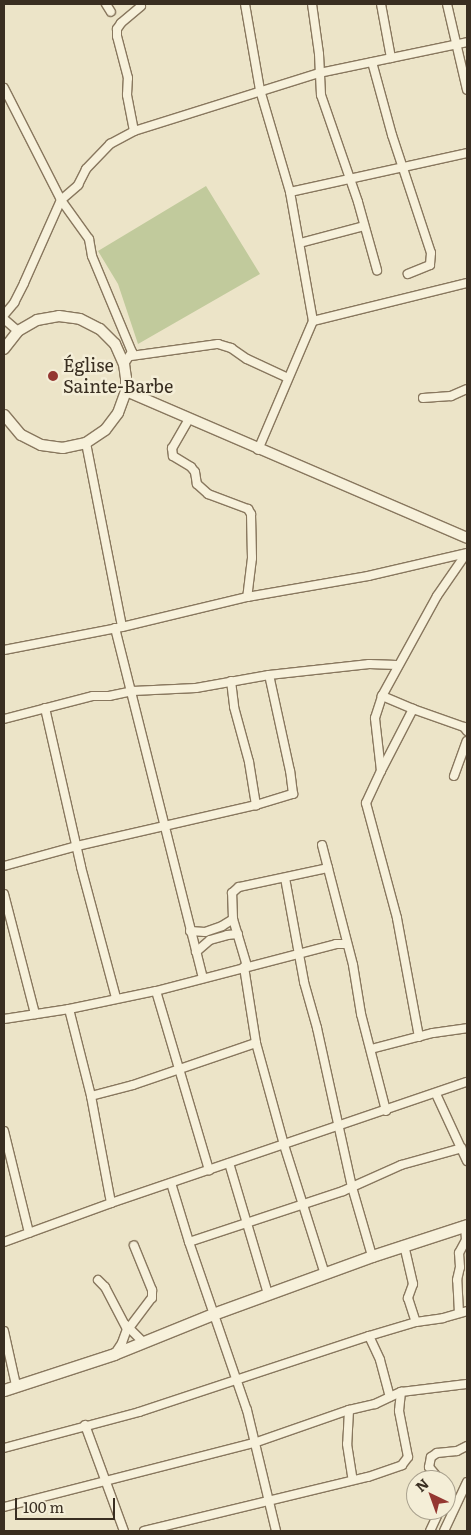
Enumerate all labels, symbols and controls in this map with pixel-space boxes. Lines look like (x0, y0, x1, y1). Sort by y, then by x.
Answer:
place label: Église Sainte-Barbe (63, 355, 173, 398)
marker: Église Sainte-Barbe (47, 370, 59, 382)
north arrow (406, 1470, 456, 1520)
text: N (411, 1473, 433, 1496)
scale bar (18, 1488, 118, 1520)
text: 100 m (23, 1495, 64, 1518)

